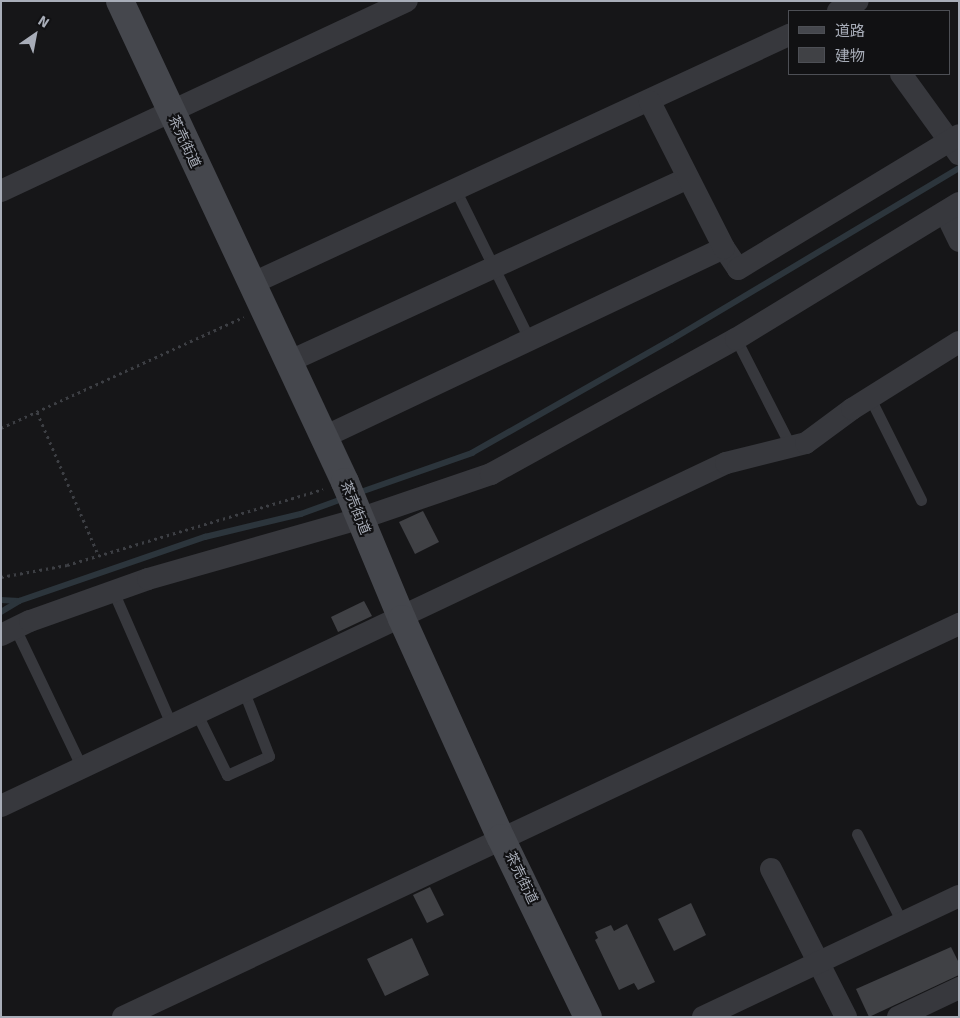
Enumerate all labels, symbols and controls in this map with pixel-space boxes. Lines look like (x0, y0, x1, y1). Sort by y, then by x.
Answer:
north arrow (10, 10, 60, 60)
legend (788, 10, 950, 75)
text: N (35, 12, 52, 32)
text: 道路 (835, 22, 865, 40)
text: 建物 (835, 47, 865, 65)
street label: 茶売街道 (165, 113, 203, 171)
street label: 茶売街道 (337, 479, 373, 537)
street label: 茶売街道 (501, 849, 541, 907)

